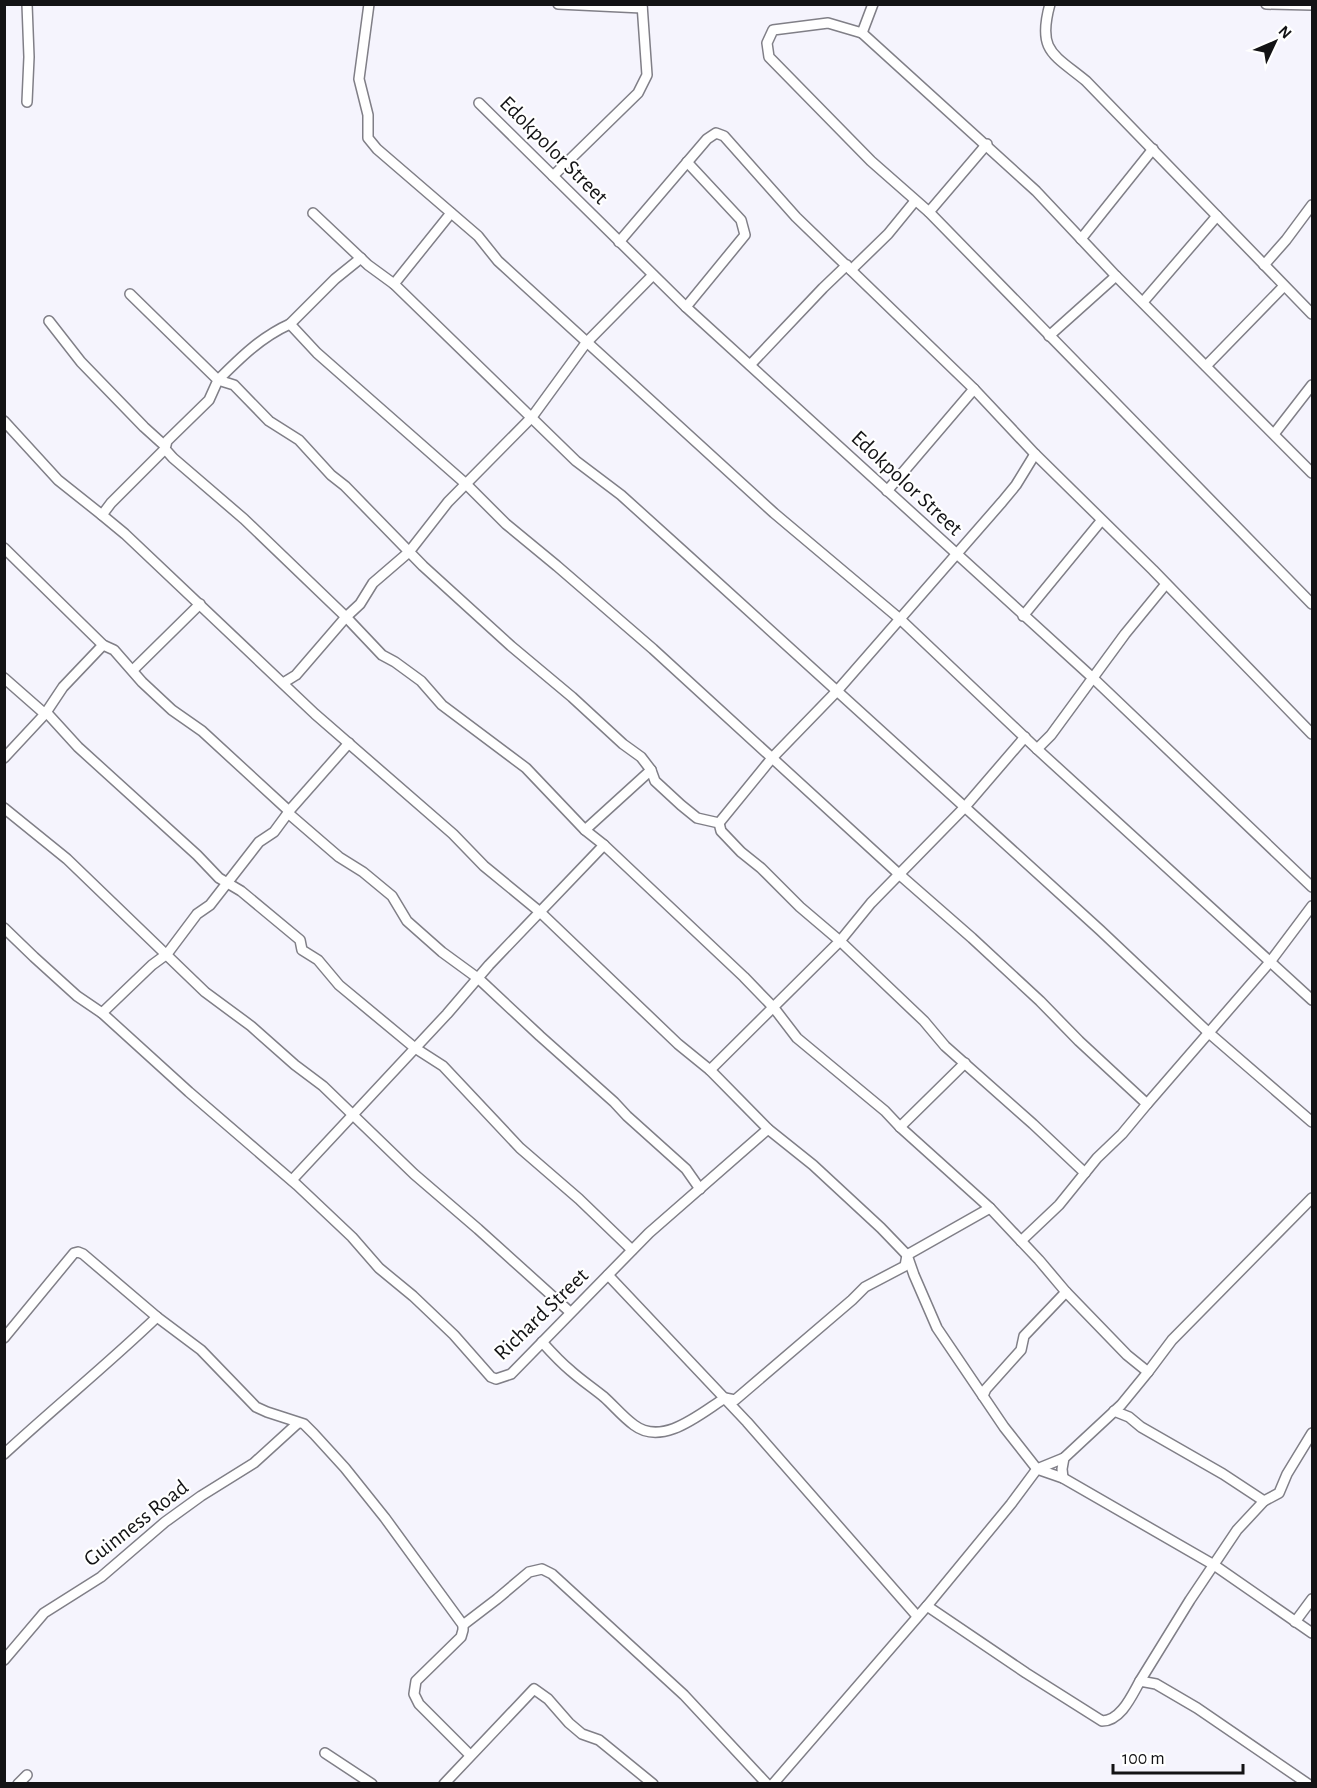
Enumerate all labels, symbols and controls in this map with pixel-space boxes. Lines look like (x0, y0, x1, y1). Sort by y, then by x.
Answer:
north arrow (1245, 12, 1305, 72)
text: N (1275, 23, 1295, 42)
street label: Edokpolor Street (496, 92, 612, 208)
street label: Edokpolor Street (847, 426, 967, 540)
street label: Richard Street (490, 1264, 592, 1364)
street label: Guinness Road (80, 1476, 192, 1570)
scale bar (1113, 1737, 1244, 1775)
text: 100 m (1122, 1750, 1165, 1768)

